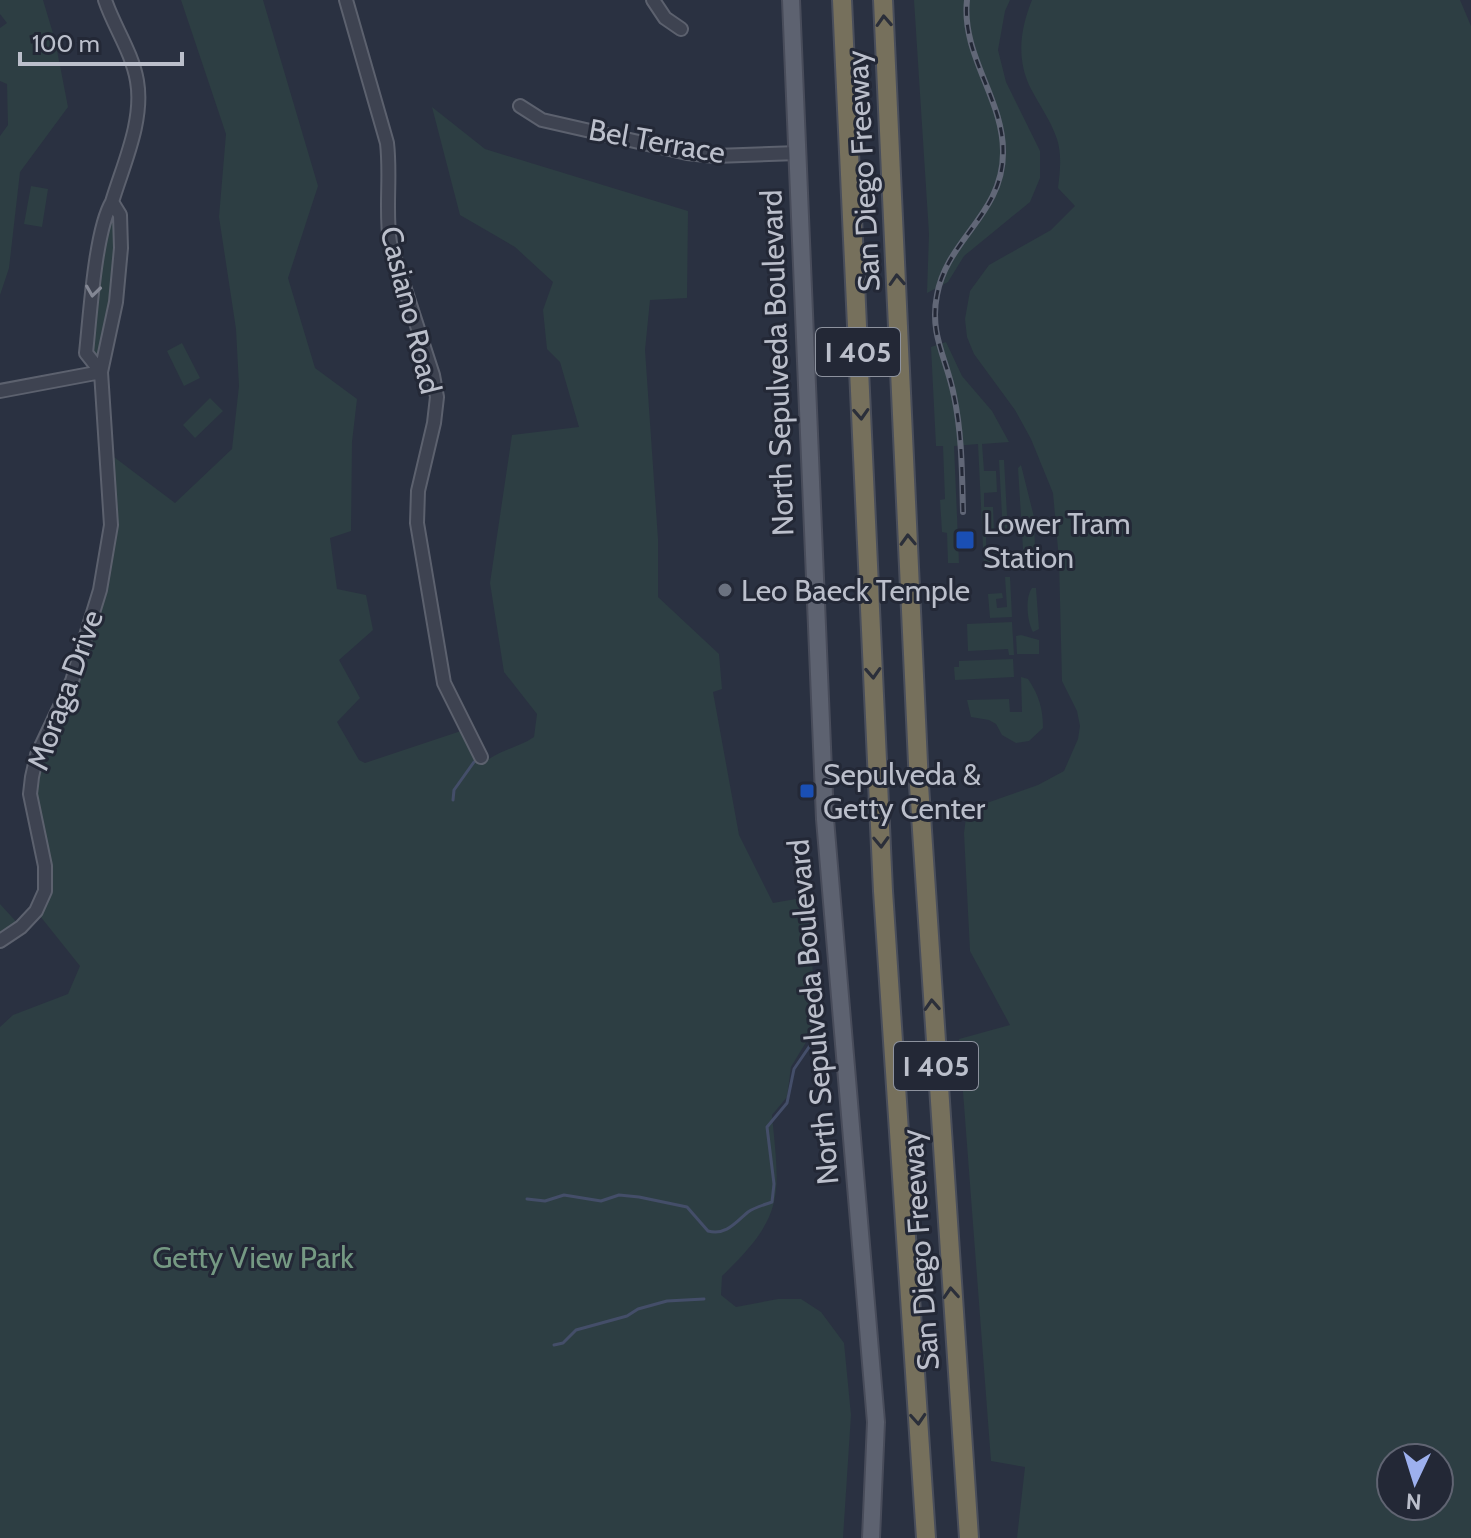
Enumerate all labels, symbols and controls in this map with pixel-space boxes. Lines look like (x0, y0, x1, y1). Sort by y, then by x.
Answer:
one-way arrow (875, 14, 892, 27)
scale bar (20, 16, 182, 66)
text: 100 m (32, 29, 100, 58)
street label: San Diego Freeway (838, 49, 888, 293)
street label: Bel Terrace (586, 111, 728, 171)
street label: North Sepulveda Boulevard (752, 189, 802, 537)
street label: Casiano Road (372, 222, 450, 398)
one-way arrow (889, 273, 906, 286)
one-way arrow (85, 284, 102, 298)
road number: I 405 (816, 328, 900, 376)
one-way arrow (852, 408, 869, 421)
place label: Lower Tram Station (983, 505, 1131, 576)
marker: Lower Tram Station (954, 529, 976, 551)
one-way arrow (900, 533, 917, 546)
place label: Leo Baeck Temple (741, 572, 970, 609)
marker: Leo Baeck Temple (716, 581, 734, 599)
street label: Moraga Drive (19, 605, 111, 775)
one-way arrow (864, 667, 881, 680)
place label: Sepulveda & Getty Center (823, 756, 986, 827)
marker: Sepulveda & Getty Center (798, 782, 816, 800)
one-way arrow (872, 836, 889, 849)
street label: North Sepulveda Boulevard (779, 838, 847, 1186)
one-way arrow (923, 998, 940, 1011)
road number: I 405 (894, 1042, 978, 1090)
street label: San Diego Freeway (893, 1128, 947, 1372)
park label: Getty View Park (152, 1239, 354, 1276)
one-way arrow (943, 1286, 960, 1299)
one-way arrow (909, 1413, 926, 1426)
north arrow (1375, 1442, 1455, 1522)
text: N (1405, 1487, 1422, 1515)

